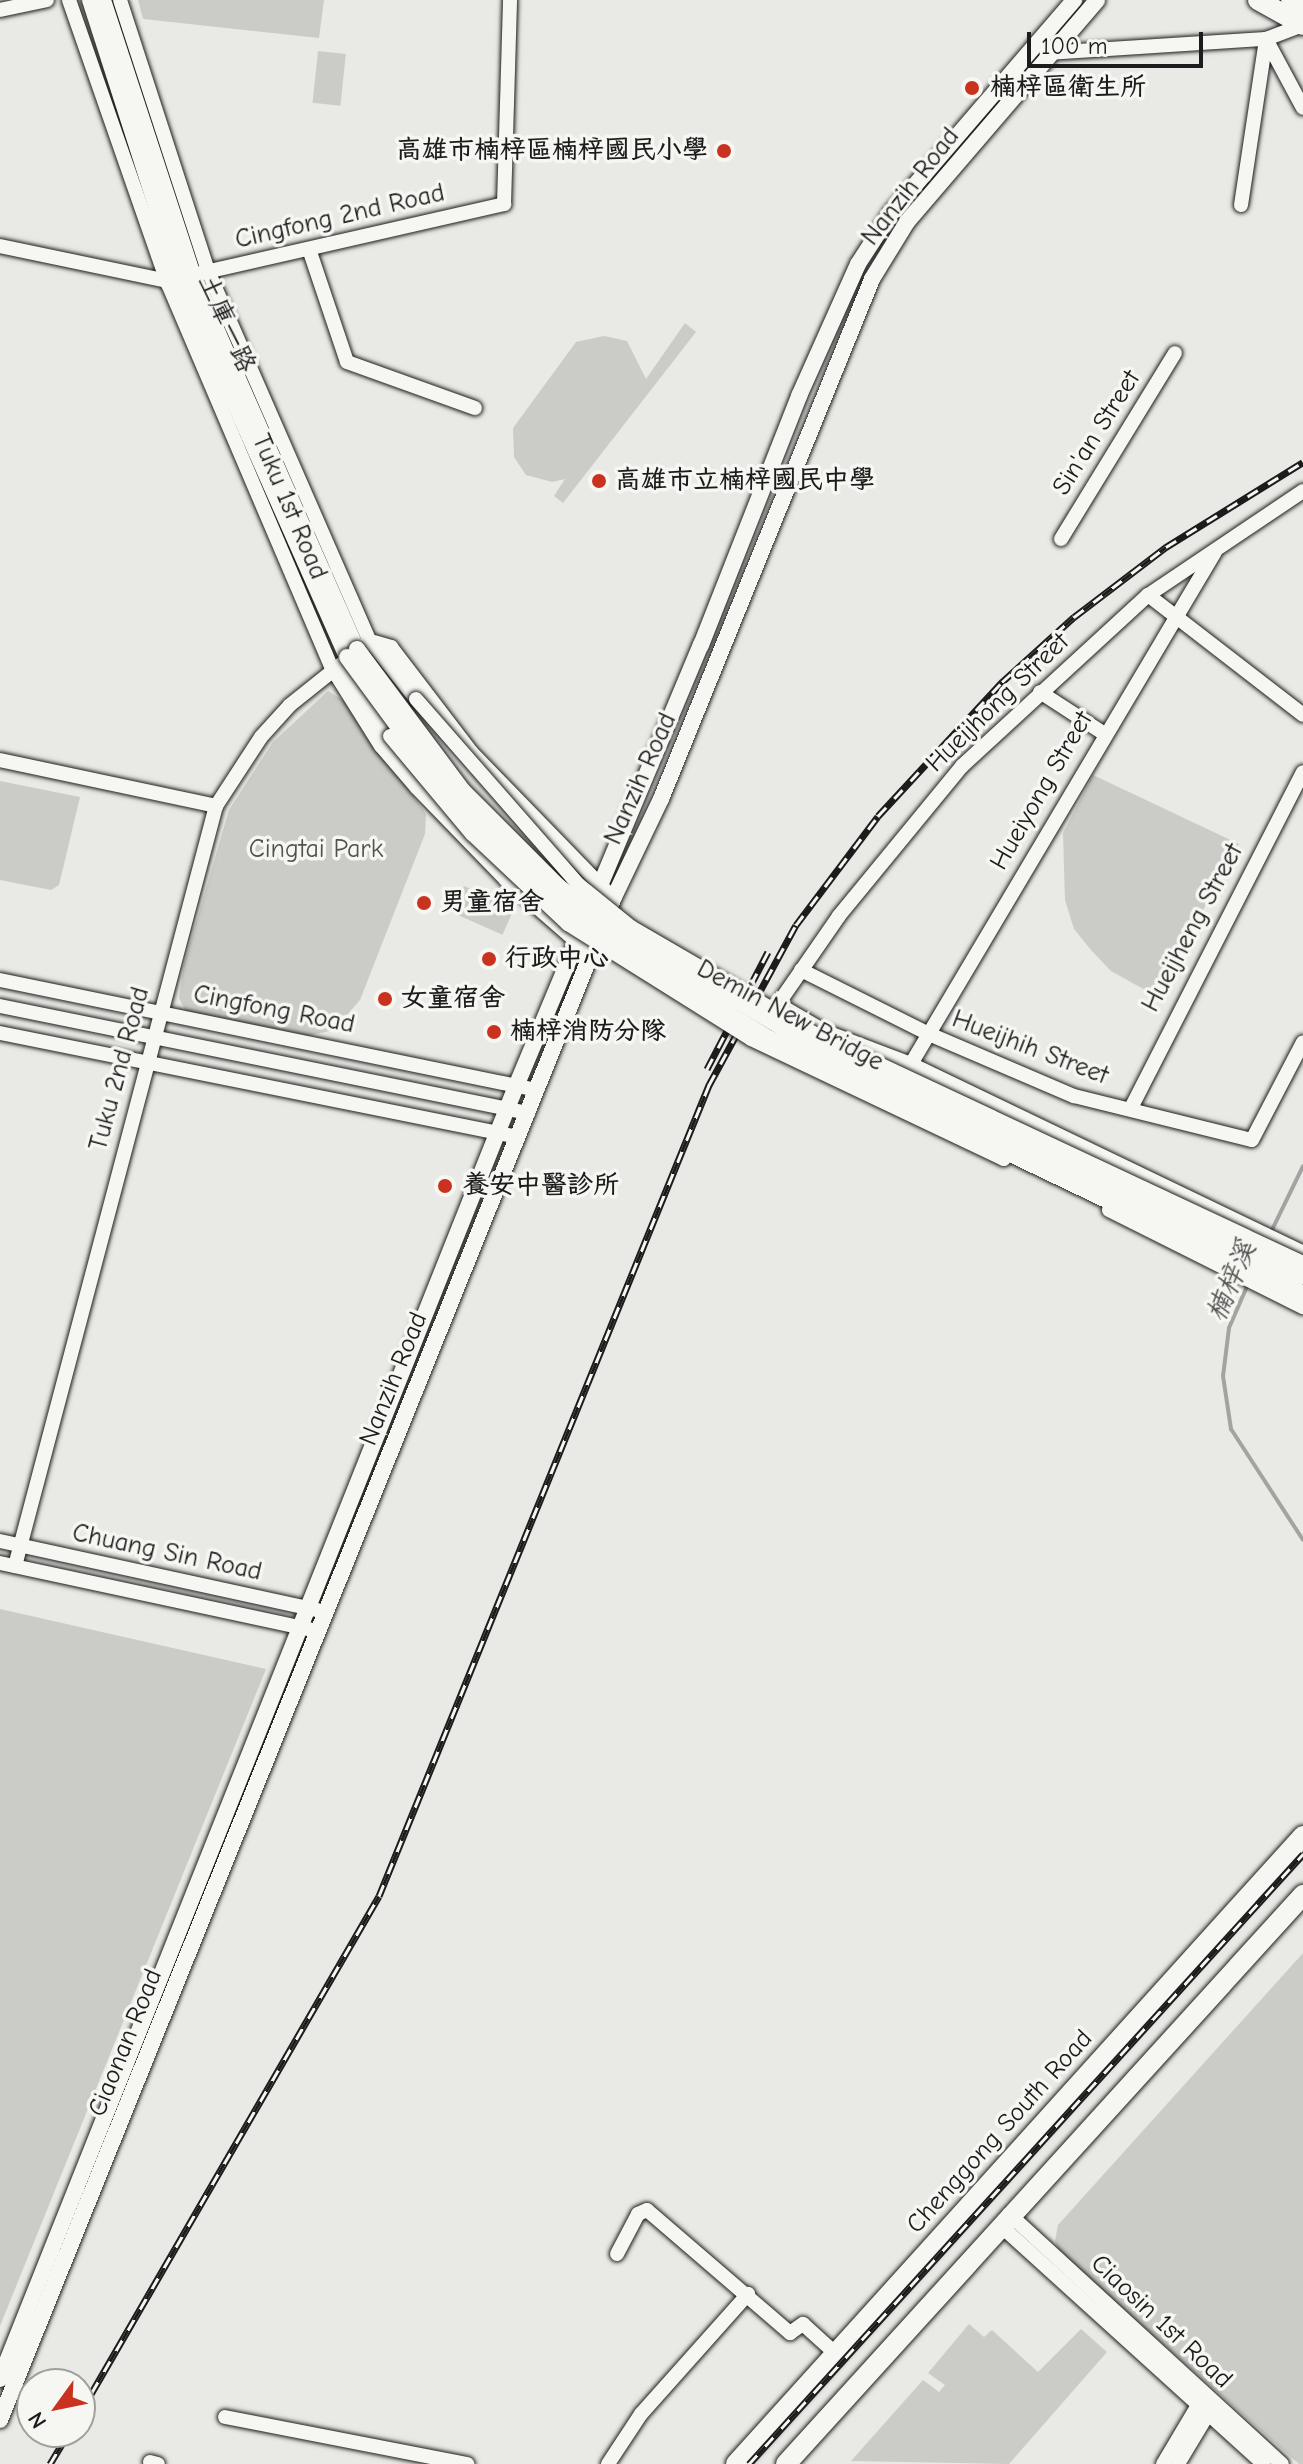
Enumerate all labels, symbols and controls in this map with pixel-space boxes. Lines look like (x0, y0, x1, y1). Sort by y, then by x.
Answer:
scale bar (1031, 16, 1207, 66)
text: 100 m (1041, 32, 1108, 60)
place label: 楠梓區衛生所 (990, 72, 1146, 104)
marker: 楠梓區衛生所 (961, 77, 983, 99)
street label: Nanzih Road (855, 122, 967, 252)
place label: 高雄市楠梓區楠梓國民小學 (396, 135, 708, 167)
marker: 高雄市楠梓區楠梓國民小學 (715, 142, 733, 160)
street label: Cingfong 2nd Road (232, 178, 448, 256)
street label: 土庫一路 (191, 270, 261, 378)
street label: Sin'an Street (1046, 365, 1148, 501)
street label: Tuku 1st Road (244, 430, 334, 584)
place label: 高雄市立楠梓國民中學 (615, 465, 875, 497)
marker: 高雄市立楠梓國民中學 (590, 472, 608, 490)
street label: Hueijhong Street (920, 627, 1076, 779)
street label: Hueiyong Street (984, 706, 1100, 876)
street label: Nanzih Road (598, 708, 684, 850)
park label: Cingtai Park (249, 834, 383, 866)
street label: Hueijheng Street (1136, 839, 1250, 1017)
place label: 男童宿舍 (440, 887, 544, 919)
marker: 男童宿舍 (415, 894, 433, 912)
place label: 行政中心 (505, 943, 609, 975)
marker: 行政中心 (480, 950, 498, 968)
street label: Demin New Bridge (691, 954, 889, 1078)
street label: Cingfong Road (191, 979, 357, 1041)
place label: 女童宿舍 (401, 983, 505, 1015)
street label: Tuku 2nd Road (83, 984, 157, 1154)
marker: 女童宿舍 (376, 990, 394, 1008)
street label: Hueijhih Street (948, 1004, 1112, 1092)
place label: 楠梓消防分隊 (510, 1016, 666, 1048)
marker: 楠梓消防分隊 (485, 1023, 503, 1041)
place label: 養安中醫診所 (463, 1170, 619, 1202)
marker: 養安中醫診所 (434, 1175, 456, 1197)
water label: 楠梓溪 (1199, 1236, 1263, 1326)
street label: Nanzih Road (353, 1308, 435, 1450)
street label: Chuang Sin Road (69, 1518, 265, 1588)
street label: Ciaonan Road (82, 1965, 170, 2121)
street label: Chenggong South Road (900, 2024, 1100, 2240)
street label: Ciaosin 1st Road (1084, 2249, 1238, 2395)
north arrow (16, 2368, 96, 2448)
text: N (23, 2407, 52, 2433)

